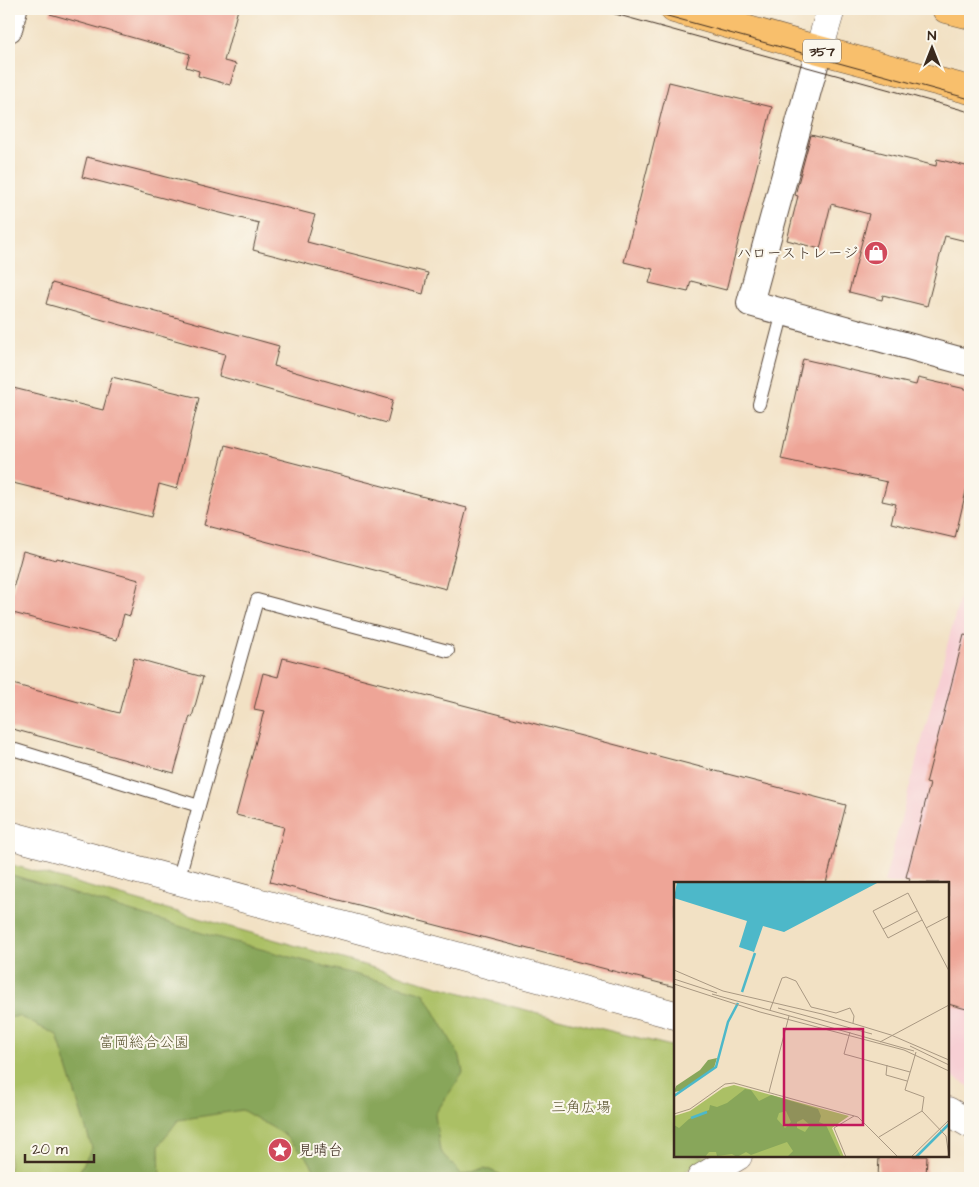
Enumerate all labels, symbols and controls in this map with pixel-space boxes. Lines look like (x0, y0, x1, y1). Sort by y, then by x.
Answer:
north arrow (906, 22, 956, 72)
text: N (928, 26, 937, 46)
road number: 357 (803, 40, 841, 62)
shop icon: ハローストレージ (863, 240, 889, 266)
place label: ハローストレージ (737, 243, 858, 264)
inset map (674, 882, 949, 1157)
park label: 富岡総合公園 (99, 1032, 189, 1053)
park label: 三角広場 (551, 1097, 611, 1118)
scale bar (25, 1132, 94, 1164)
place icon: 見晴台 (267, 1137, 293, 1163)
text: 20 m (32, 1139, 68, 1160)
place label: 見晴台 (298, 1140, 343, 1161)

